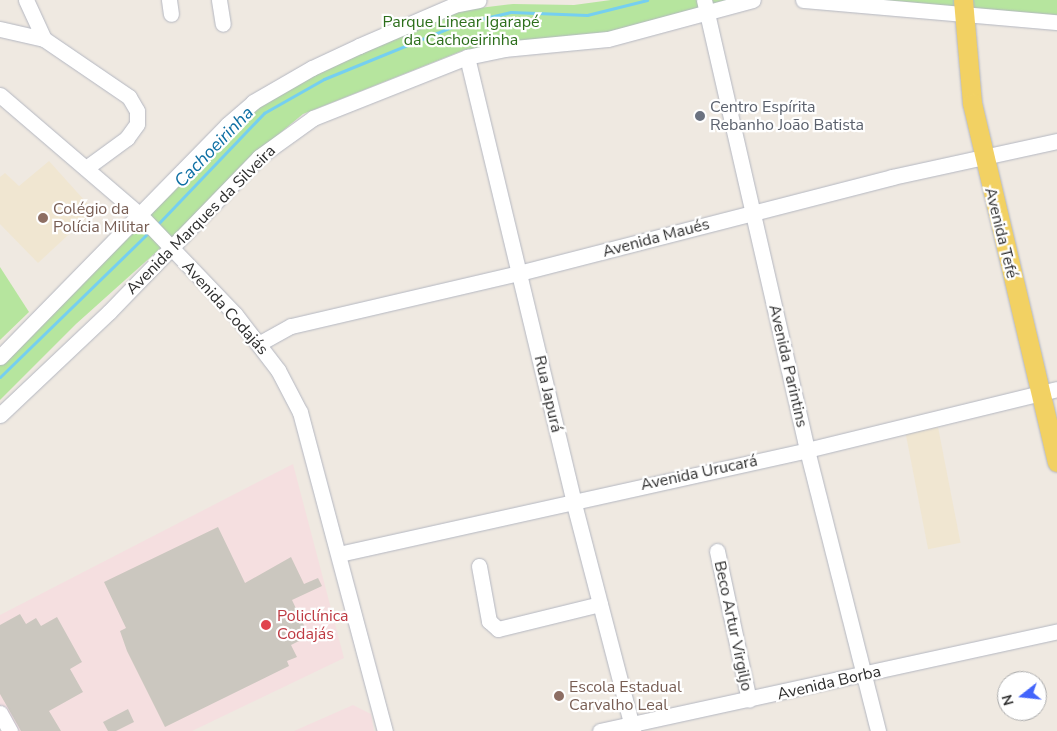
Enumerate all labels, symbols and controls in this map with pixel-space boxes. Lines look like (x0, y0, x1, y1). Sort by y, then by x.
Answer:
park label: Parque Linear Igarapé da Cachoeirinha (382, 12, 540, 50)
place label: Centro Espírita Rebanho João Batista (710, 97, 864, 135)
water label: Cachoeirinha (170, 102, 258, 192)
marker: Centro Espírita Rebanho João Batista (694, 110, 706, 122)
street label: Avenida Marques da Silveira (122, 141, 280, 299)
street label: Avenida Tefé (980, 185, 1022, 281)
place label: Colégio da Polícia Militar (53, 199, 149, 237)
marker: Colégio da Polícia Militar (37, 212, 49, 224)
street label: Avenida Maués (600, 214, 712, 262)
street label: Avenida Codajás (178, 257, 272, 359)
street label: Avenida Parintins (765, 303, 811, 429)
street label: Rua Japurá (530, 354, 566, 434)
street label: Avenida Urucará (639, 451, 759, 495)
street label: Beco Artur Virgiljo (710, 559, 756, 693)
place label: Policlínica Codajás (277, 606, 349, 644)
marker: Policlínica Codajás (259, 618, 273, 632)
street label: Avenida Borba (775, 662, 883, 704)
north arrow (997, 671, 1047, 721)
place label: Escola Estadual Carvalho Leal (569, 677, 682, 715)
marker: Escola Estadual Carvalho Leal (553, 690, 565, 702)
text: N (997, 692, 1019, 708)

